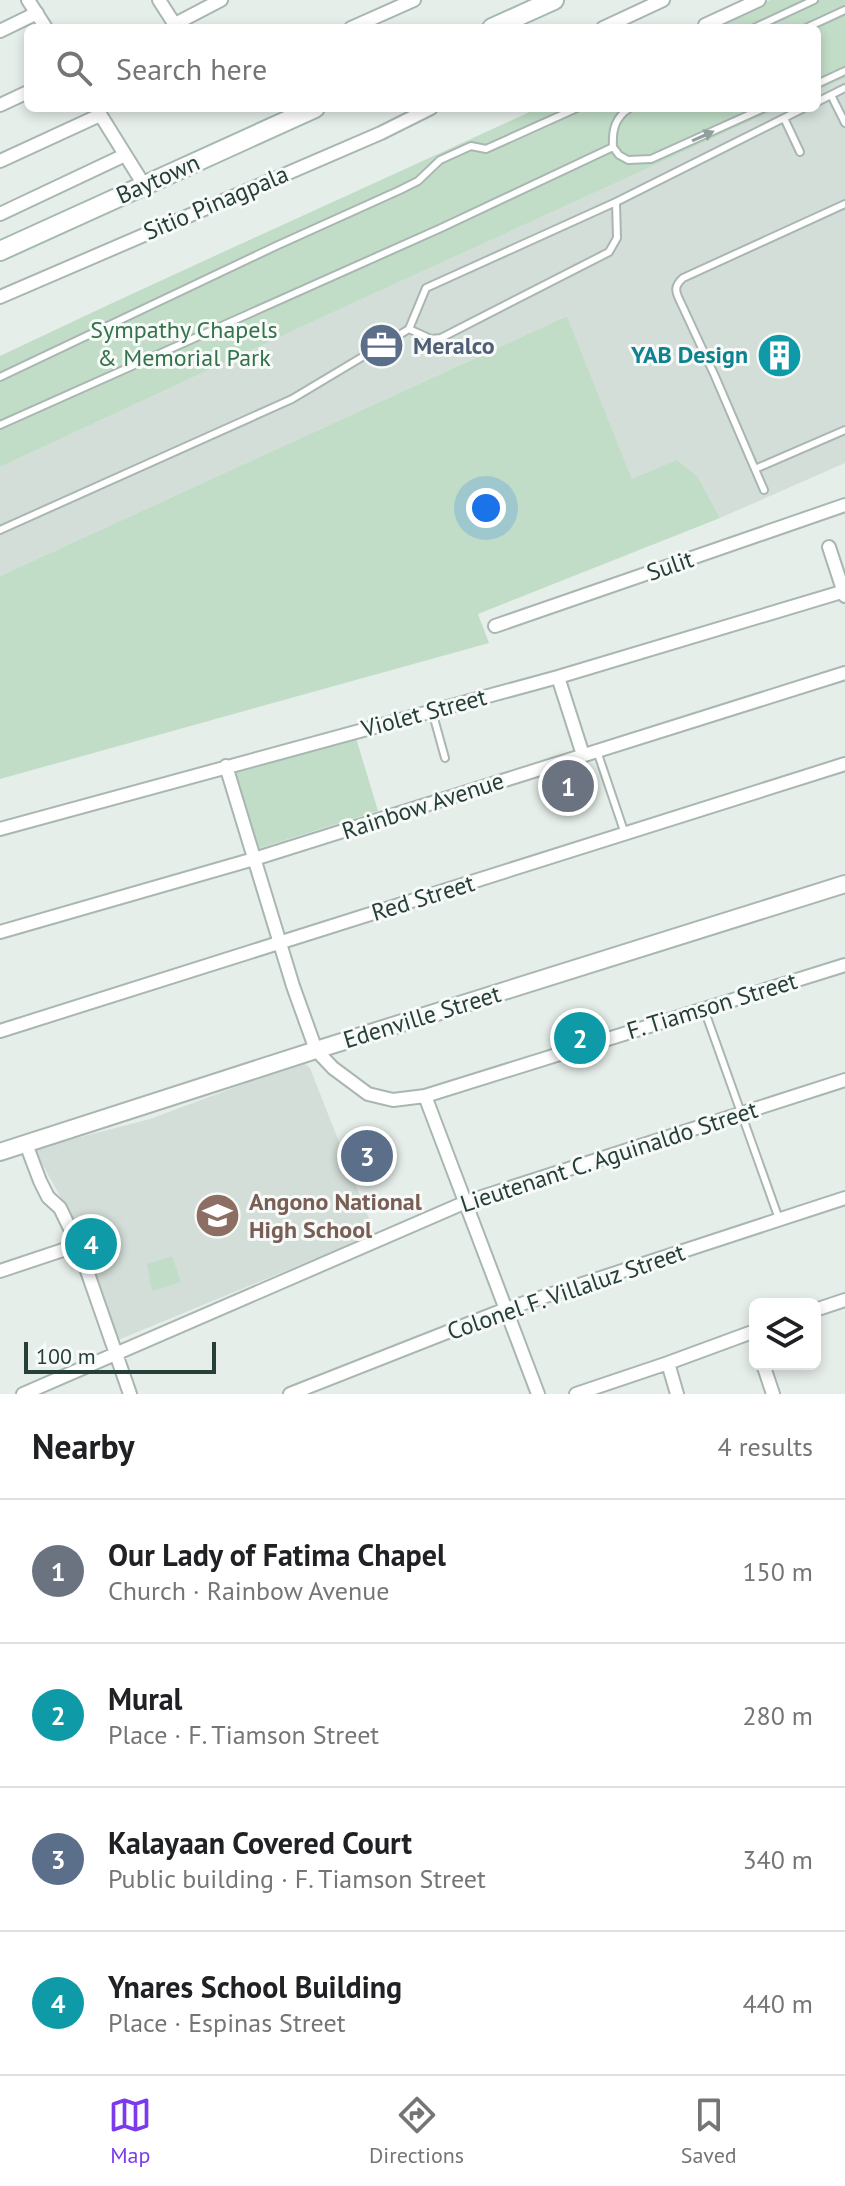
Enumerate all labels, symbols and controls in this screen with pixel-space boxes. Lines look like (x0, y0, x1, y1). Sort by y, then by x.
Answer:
search box (24, 24, 821, 112)
icon: search (52, 46, 96, 90)
text: Search here (116, 49, 267, 88)
one-way arrow (691, 129, 715, 143)
street label: Baytown (111, 146, 204, 211)
street label: Sitio Pinagpala (139, 158, 293, 247)
park label: Sympathy Chapels & Memorial Park (90, 314, 278, 373)
office icon: Meralco (358, 322, 406, 370)
place label: Meralco (413, 330, 495, 361)
building icon: YAB Design (755, 331, 803, 379)
place label: YAB Design (630, 339, 748, 370)
your location (466, 488, 506, 528)
street label: Sulit (642, 543, 697, 588)
street label: Violet Street (357, 681, 490, 744)
pin: 1 (542, 756, 594, 816)
street label: Rainbow Avenue (338, 765, 508, 846)
street label: Red Street (368, 867, 478, 928)
street label: F. Tiamson Street (623, 965, 801, 1046)
street label: Edenville Street (339, 978, 504, 1055)
pin: 2 (554, 1008, 606, 1068)
street label: Lieutenant C. Aguinaldo Street (456, 1094, 761, 1219)
pin: 3 (341, 1126, 393, 1186)
place label: Angono National High School (249, 1186, 423, 1245)
school or university icon: Angono National High School (194, 1192, 242, 1240)
pin: 4 (65, 1214, 117, 1274)
street label: Colonel F. Villaluz Street (443, 1236, 689, 1347)
map controls (749, 1298, 821, 1370)
button: layers (749, 1298, 821, 1370)
scale bar (24, 1338, 216, 1374)
text: 100 m (36, 1342, 96, 1370)
text: Nearby (32, 1424, 134, 1468)
text: 4 results (718, 1430, 813, 1463)
text: Our Lady of Fatima Chapel (108, 1535, 446, 1574)
text: 1 (51, 1555, 65, 1588)
text: 150 m (742, 1555, 813, 1588)
text: Church · Rainbow Avenue (108, 1574, 389, 1607)
text: Mural (108, 1679, 182, 1718)
text: 2 (51, 1699, 65, 1732)
text: 280 m (742, 1699, 813, 1732)
text: Place · F. Tiamson Street (108, 1718, 379, 1751)
text: Kalayaan Covered Court (108, 1823, 412, 1862)
text: 3 (51, 1843, 65, 1876)
text: 340 m (742, 1843, 813, 1876)
text: Public building · F. Tiamson Street (108, 1862, 486, 1895)
text: Ynares School Building (108, 1967, 402, 2006)
text: 4 (51, 1987, 65, 2020)
text: 440 m (742, 1987, 813, 2020)
text: Place · Espinas Street (108, 2006, 346, 2039)
tab: Map (108, 2093, 152, 2169)
tab: Directions (369, 2093, 464, 2169)
tab: Saved (681, 2093, 737, 2169)

